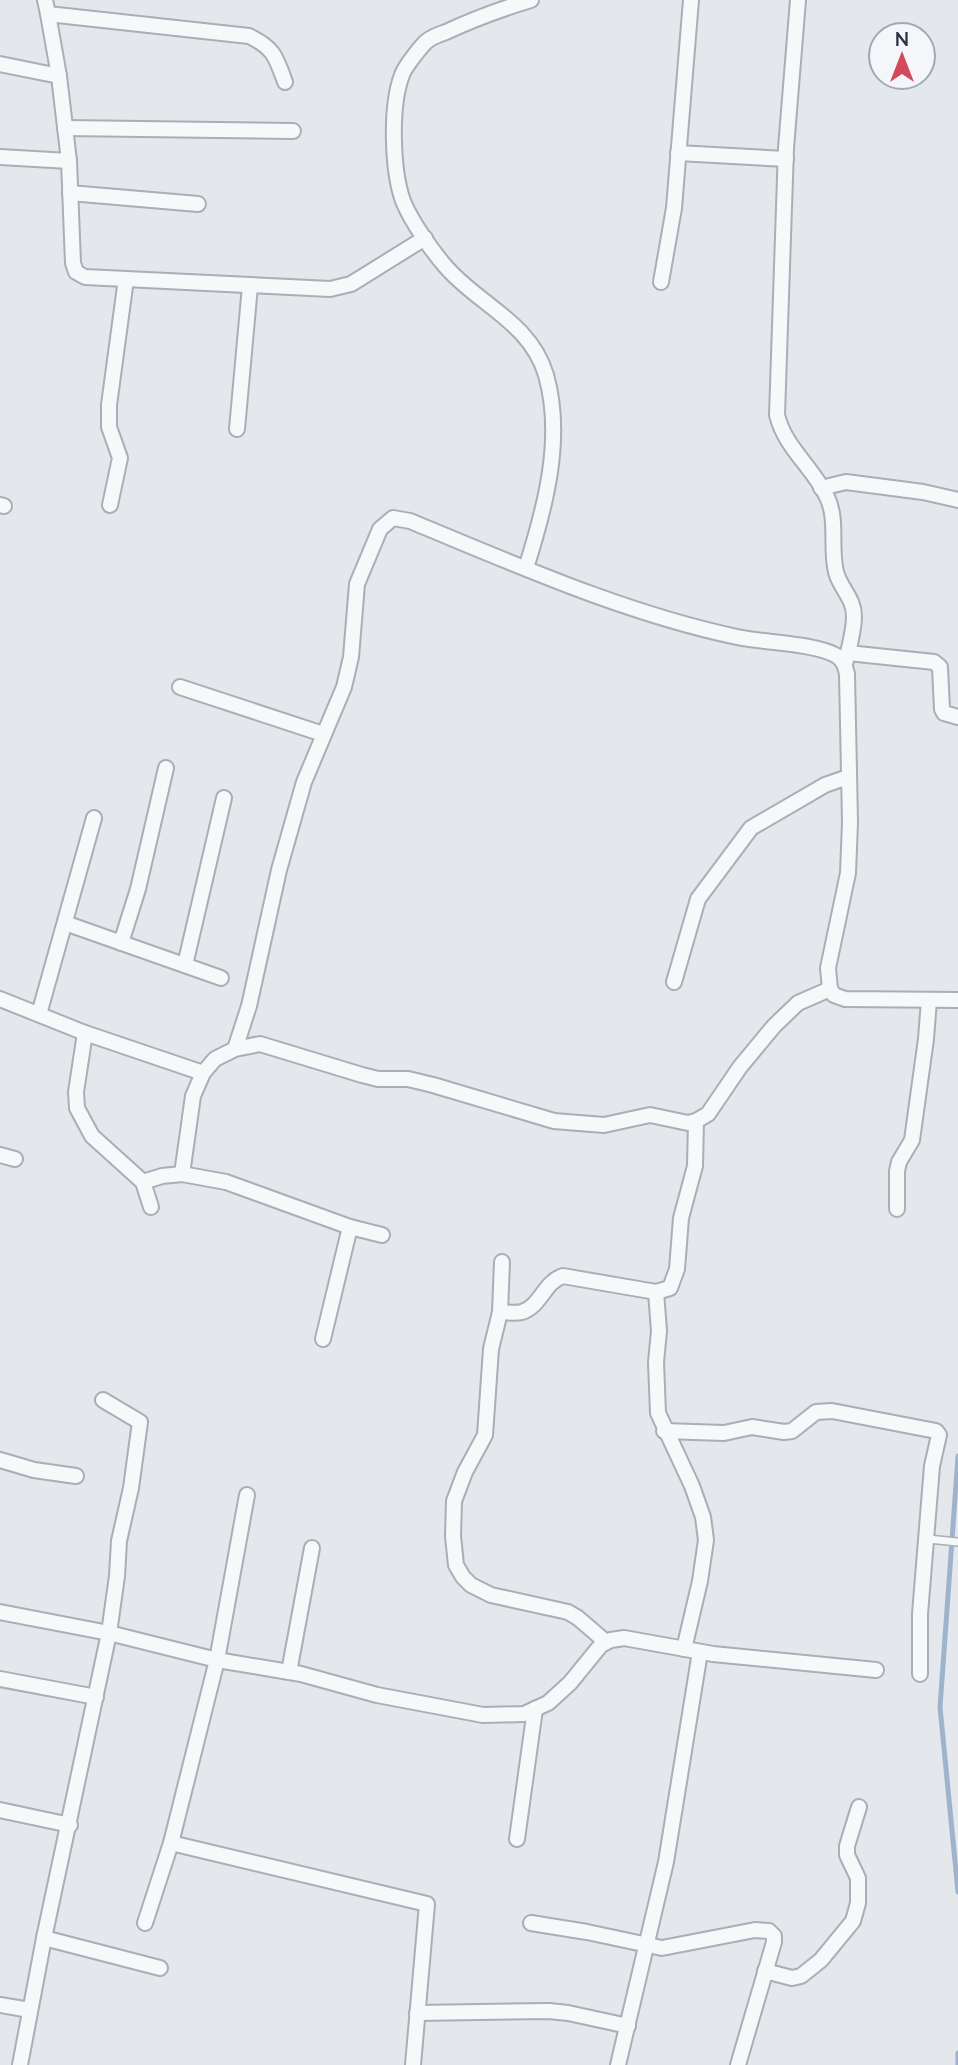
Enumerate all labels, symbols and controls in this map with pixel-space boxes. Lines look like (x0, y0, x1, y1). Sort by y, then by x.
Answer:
north arrow (867, 21, 937, 91)
text: N (895, 27, 909, 51)

